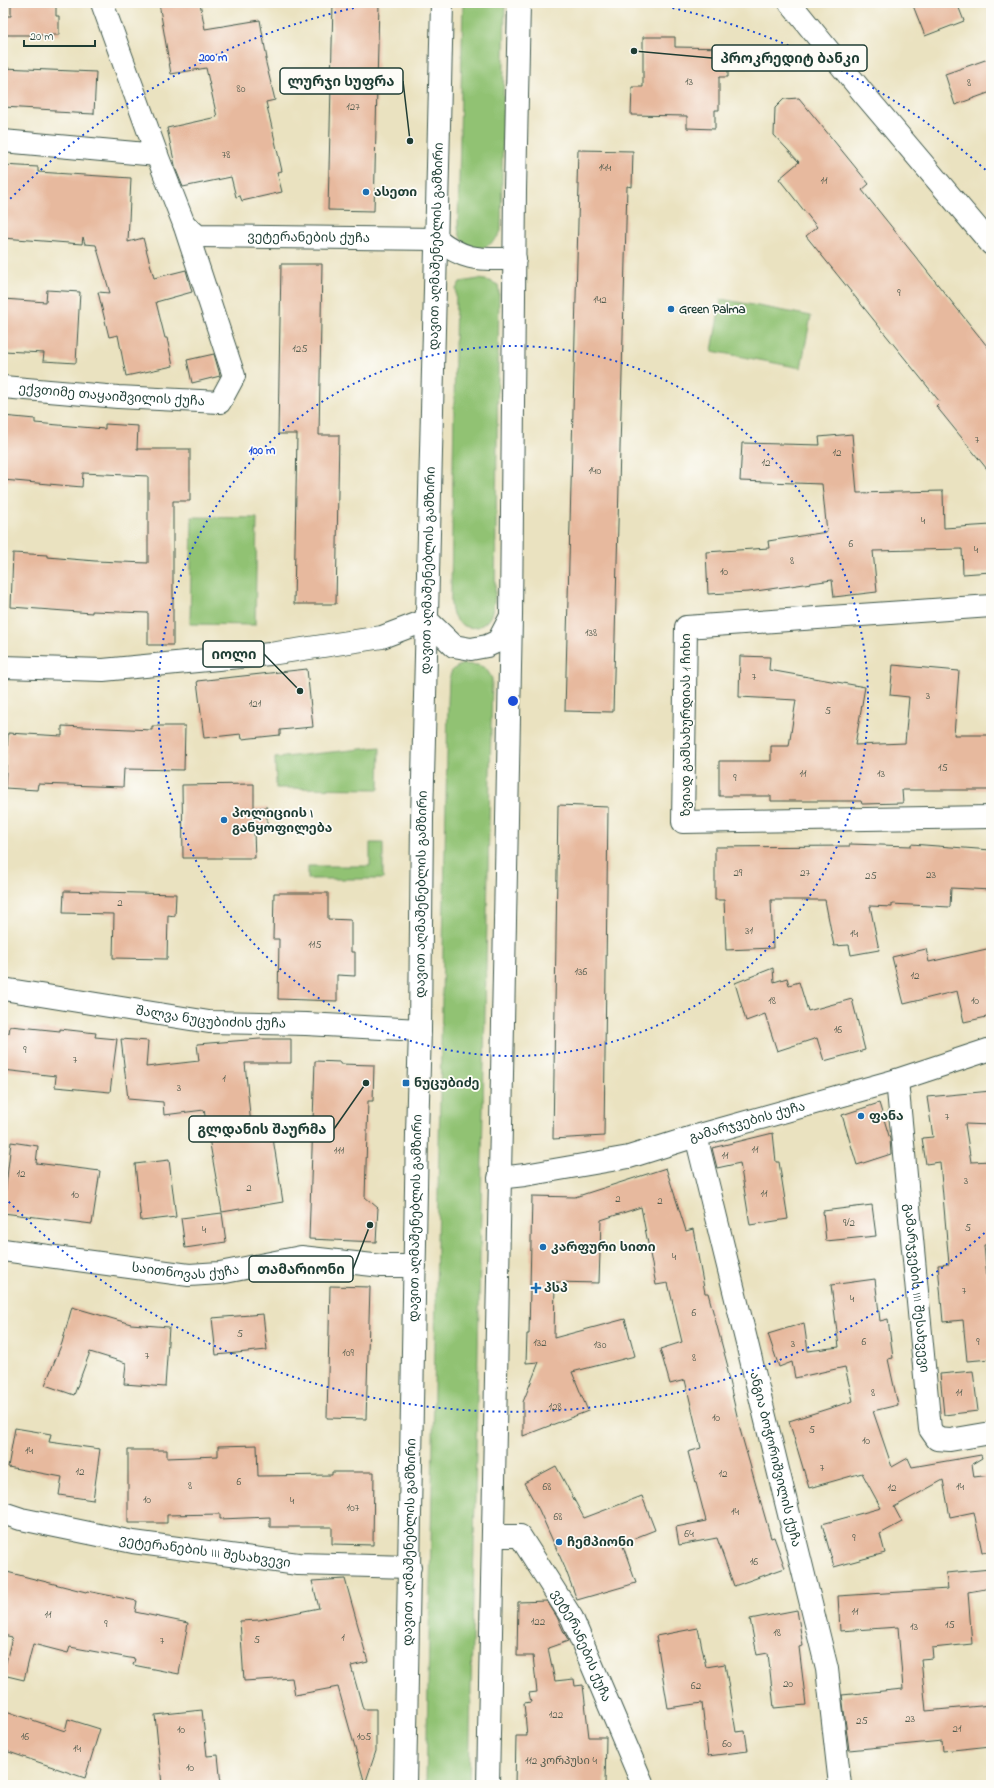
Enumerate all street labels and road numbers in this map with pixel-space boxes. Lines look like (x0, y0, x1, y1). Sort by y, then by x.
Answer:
street label: დავით აღმაშენებლის გამზირი (424, 142, 448, 350)
street label: ვეტერანების ქუჩა (247, 227, 370, 248)
street label: ექვთიმე თაყაიშვილის ქუჩა (18, 379, 205, 411)
street label: დავით აღმაშენებლის გამზირი (416, 466, 440, 674)
street label: ზვიად გამსახურდიას 1 ჩიხი (677, 633, 696, 817)
street label: დავით აღმაშენებლის გამზირი (411, 790, 432, 998)
street label: შალვა ნუცუბიძის ქუჩა (134, 1001, 286, 1033)
street label: გამარჯვების ქუჩა (687, 1097, 807, 1147)
street label: დავით აღმაშენებლის გამზირი (404, 1114, 427, 1322)
street label: გამარჯვების III შესახვევი (899, 1203, 934, 1373)
street label: საითნოვას ქუჩა (131, 1258, 241, 1285)
street label: ანგია ბოჭორიშვილის ქუჩა (745, 1370, 806, 1549)
street label: დავით აღმაშენებლის გამზირი (398, 1438, 421, 1646)
street label: ვეტერანების III შესახვევი (118, 1530, 292, 1572)
street label: ვეტერანების ქუჩა (547, 1585, 616, 1705)

